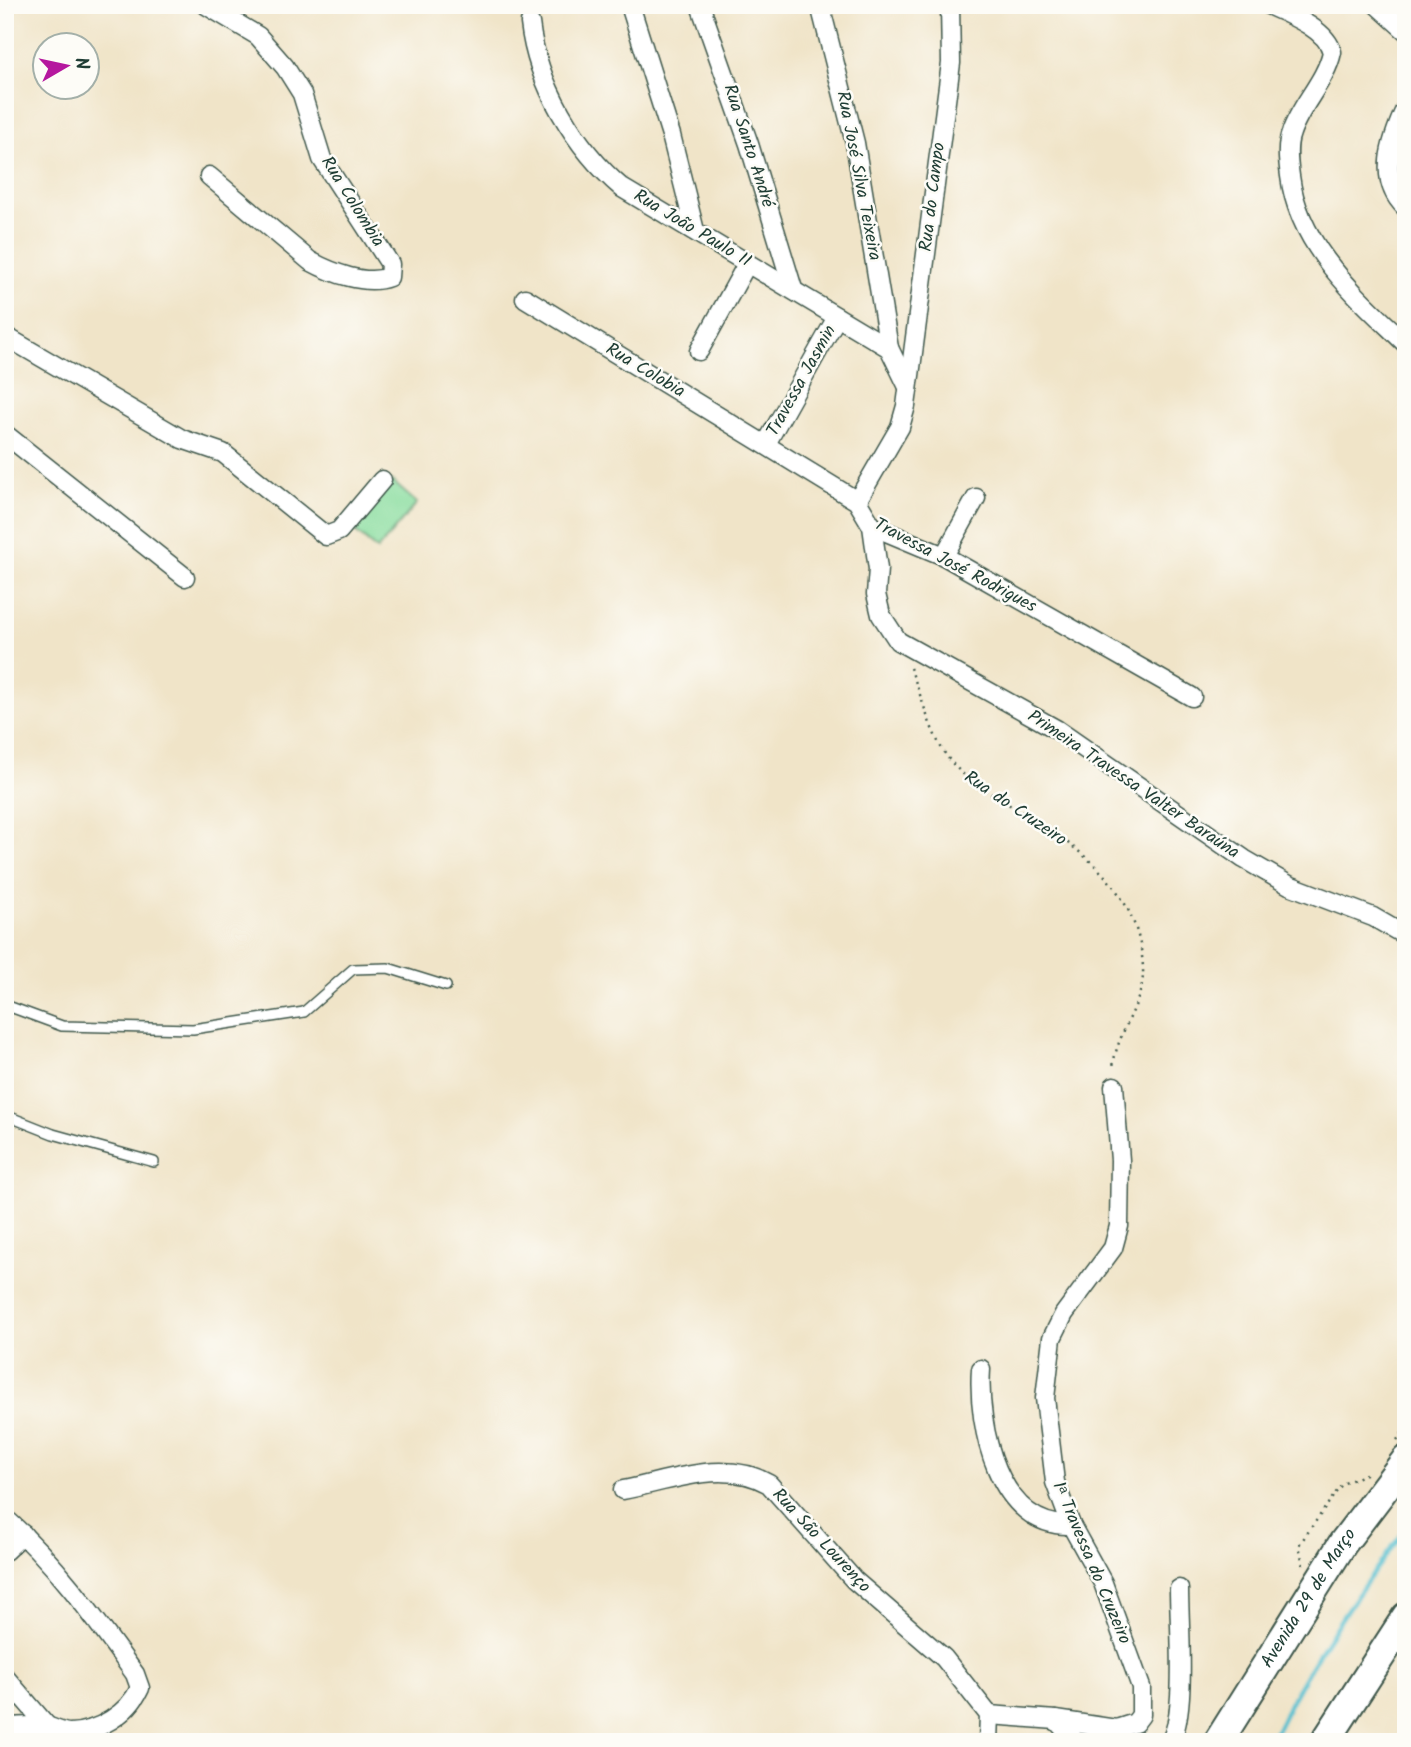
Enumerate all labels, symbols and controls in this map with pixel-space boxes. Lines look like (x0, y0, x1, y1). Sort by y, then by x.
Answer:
north arrow (32, 32, 102, 102)
text: N (65, 55, 97, 72)
street label: Rua Santo André (714, 81, 782, 212)
street label: Rua José Silva Teixeira (827, 89, 889, 263)
street label: Rua do Campo (912, 141, 954, 253)
street label: Rua Colombia (312, 151, 392, 253)
street label: Rua João Paulo II (627, 182, 757, 276)
street label: Travessa Jasmin (759, 320, 845, 442)
street label: Rua Colobia (600, 336, 690, 406)
street label: Travessa José Rodrigues (868, 511, 1042, 621)
street label: Primeira Travessa Valter Baraúna (1021, 703, 1245, 867)
street label: Rua do Cruzeiro (958, 764, 1072, 854)
street label: 1ᵃ Travessa do Cruzeiro (1044, 1477, 1138, 1649)
street label: Rua São Lourenço (764, 1482, 878, 1600)
street label: Avenida 29 de Março (1253, 1522, 1364, 1674)

